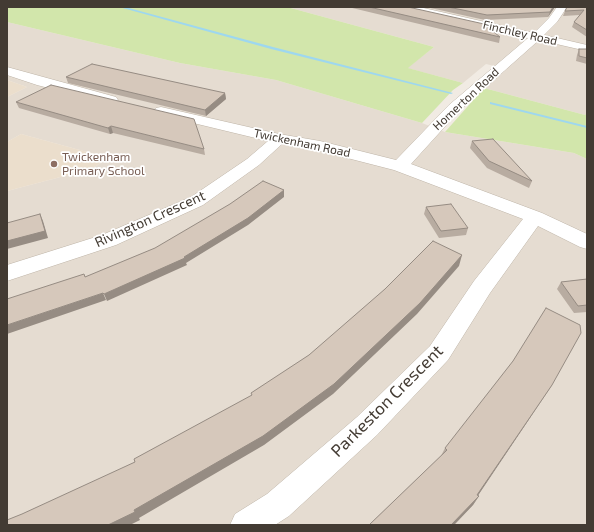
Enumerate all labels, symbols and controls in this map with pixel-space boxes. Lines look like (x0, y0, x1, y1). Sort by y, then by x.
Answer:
street label: Finchley Road (481, 17, 559, 49)
street label: Homerton Road (430, 65, 502, 133)
street label: Twickenham Road (252, 126, 352, 160)
place label: Twickenham Primary School (62, 150, 145, 178)
marker: Twickenham Primary School (49, 159, 59, 169)
street label: Rivington Crescent (92, 187, 208, 251)
street label: Parkeston Crescent (327, 341, 447, 461)

